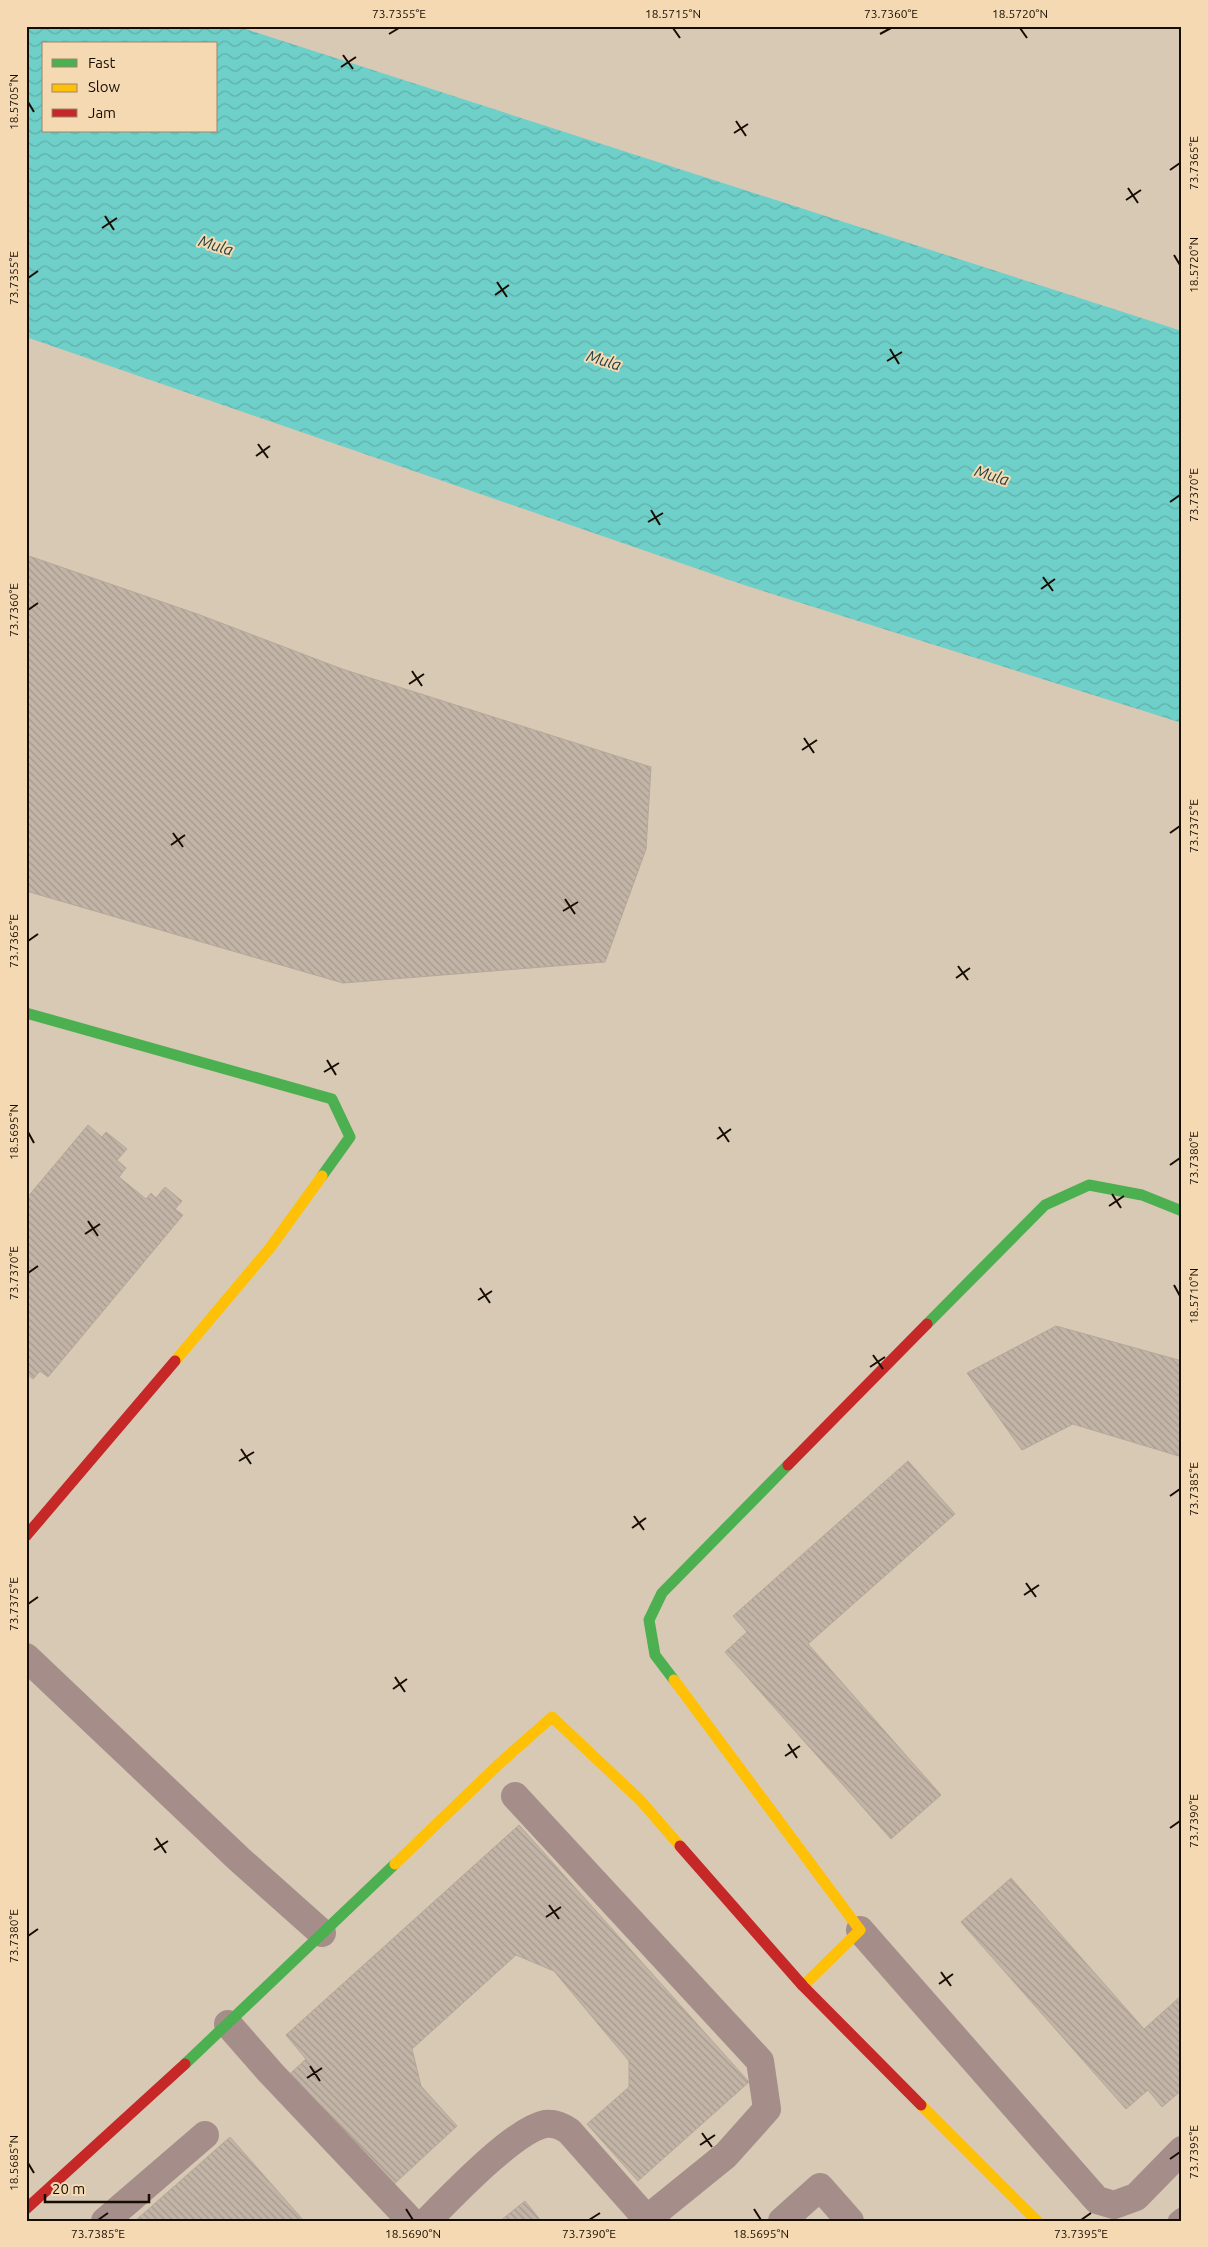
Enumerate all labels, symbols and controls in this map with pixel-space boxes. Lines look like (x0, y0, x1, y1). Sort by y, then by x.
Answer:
text: 73.7355°E (372, 7, 426, 20)
text: 18.5715°N (645, 7, 701, 20)
text: 73.7360°E (864, 7, 918, 20)
text: 18.5720°N (992, 7, 1048, 20)
legend (42, 42, 218, 132)
text: Fast (88, 54, 116, 71)
text: 18.5705°N (7, 74, 20, 130)
text: Slow (88, 78, 121, 95)
text: Jam (88, 104, 116, 121)
text: 73.7365°E (1187, 136, 1200, 190)
water label: Mula (197, 231, 236, 259)
text: 18.5720°N (1187, 237, 1200, 293)
text: 73.7355°E (7, 251, 20, 305)
water label: Mula (585, 346, 624, 374)
water label: Mula (973, 461, 1012, 489)
text: 73.7370°E (1187, 468, 1200, 522)
text: 73.7360°E (7, 583, 20, 637)
text: 73.7375°E (1187, 799, 1200, 853)
text: 73.7365°E (7, 914, 20, 968)
text: 18.5695°N (7, 1104, 20, 1160)
text: 73.7380°E (1187, 1131, 1200, 1185)
text: 73.7370°E (7, 1246, 20, 1300)
text: 18.5710°N (1187, 1268, 1200, 1324)
text: 73.7385°E (1187, 1462, 1200, 1516)
text: 73.7375°E (7, 1577, 20, 1631)
text: 73.7390°E (1187, 1794, 1200, 1848)
text: 73.7380°E (7, 1909, 20, 1963)
text: 73.7395°E (1187, 2125, 1200, 2179)
text: 18.5685°N (7, 2135, 20, 2191)
scale bar (45, 2172, 149, 2204)
text: 20 m (52, 2180, 85, 2197)
text: 73.7385°E (71, 2227, 125, 2240)
text: 18.5690°N (385, 2227, 441, 2240)
text: 73.7390°E (562, 2227, 616, 2240)
text: 18.5695°N (733, 2227, 789, 2240)
text: 73.7395°E (1054, 2227, 1108, 2240)

